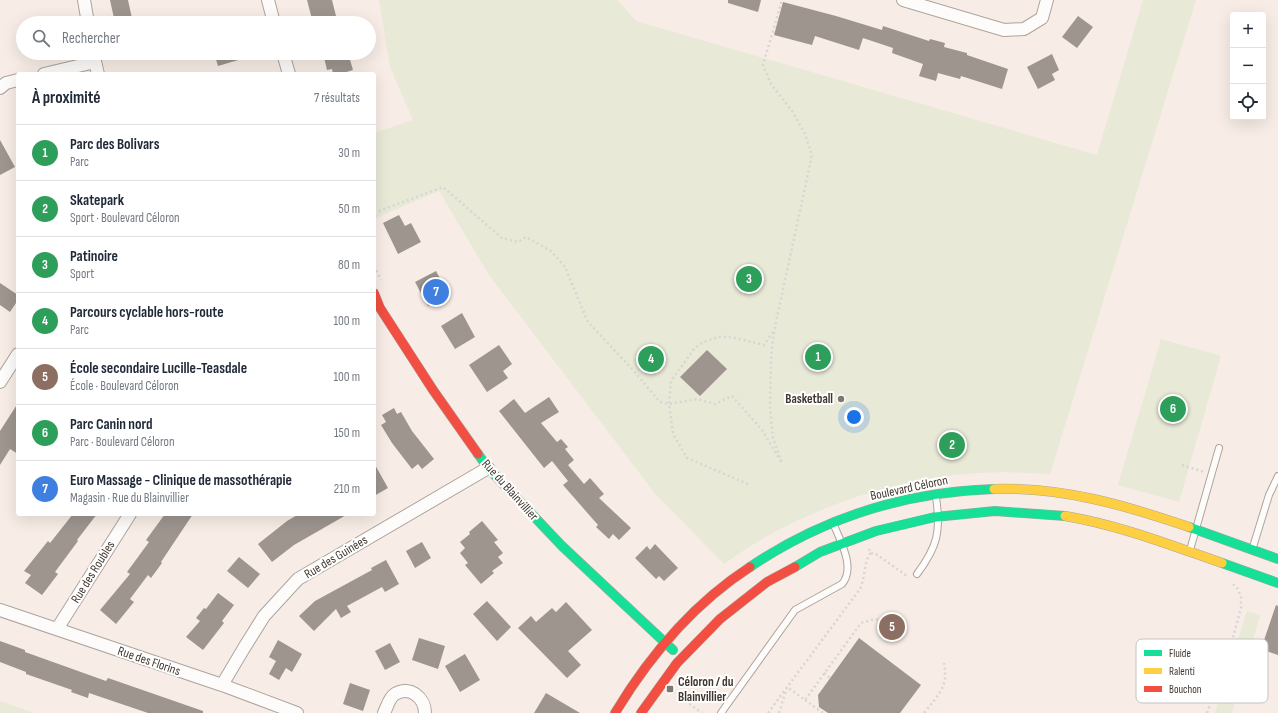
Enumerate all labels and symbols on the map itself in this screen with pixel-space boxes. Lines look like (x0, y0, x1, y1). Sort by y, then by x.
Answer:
pin: 3 (736, 264, 762, 294)
pin: 7 (423, 277, 449, 307)
pin: 1 (805, 342, 831, 372)
pin: 4 (638, 344, 664, 374)
place label: Basketball (785, 391, 833, 407)
marker: Basketball (836, 394, 846, 404)
pin: 6 (1160, 394, 1186, 424)
your location (844, 407, 864, 427)
pin: 2 (939, 430, 965, 460)
street label: Rue du Blainvillier (478, 456, 542, 524)
street label: Boulevard Céloron (869, 472, 949, 504)
street label: Rue des Guinées (301, 532, 371, 582)
street label: Rue des Roubles (68, 538, 119, 606)
pin: 5 (879, 612, 905, 642)
legend (1136, 639, 1268, 703)
street label: Rue des Florins (116, 643, 183, 679)
text: Fluide (1169, 647, 1191, 660)
text: Ralenti (1169, 665, 1195, 678)
place label: Céloron / du Blainvillier (678, 674, 734, 705)
text: Bouchon (1169, 683, 1202, 696)
marker: Céloron / du Blainvillier (665, 684, 675, 694)

